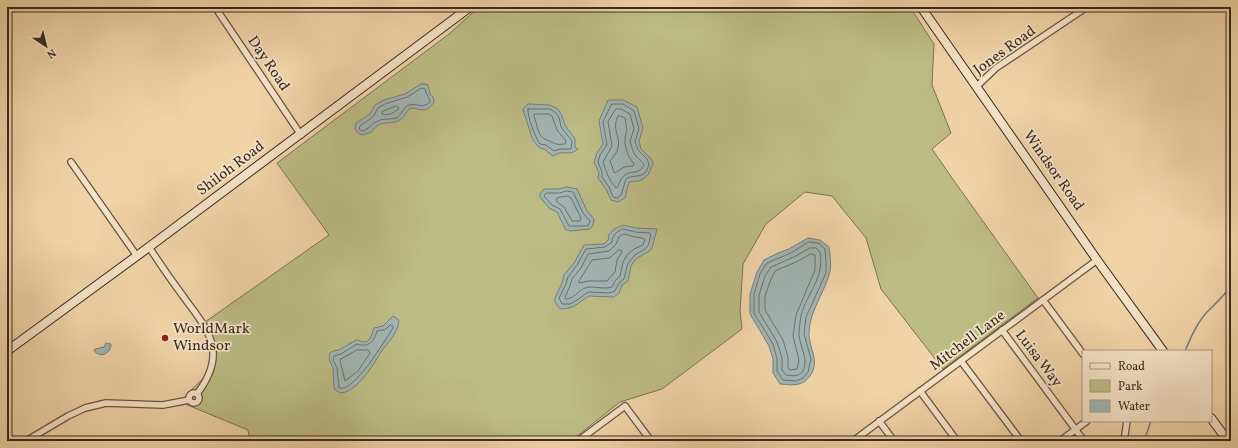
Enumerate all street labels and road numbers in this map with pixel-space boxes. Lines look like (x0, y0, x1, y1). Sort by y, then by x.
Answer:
street label: Jones Road (970, 21, 1040, 81)
street label: Day Road (242, 32, 294, 96)
street label: Windsor Road (1017, 126, 1089, 216)
street label: Shiloh Road (193, 137, 269, 201)
street label: Mitchell Lane (926, 306, 1010, 376)
street label: Luisa Way (1009, 326, 1067, 392)

